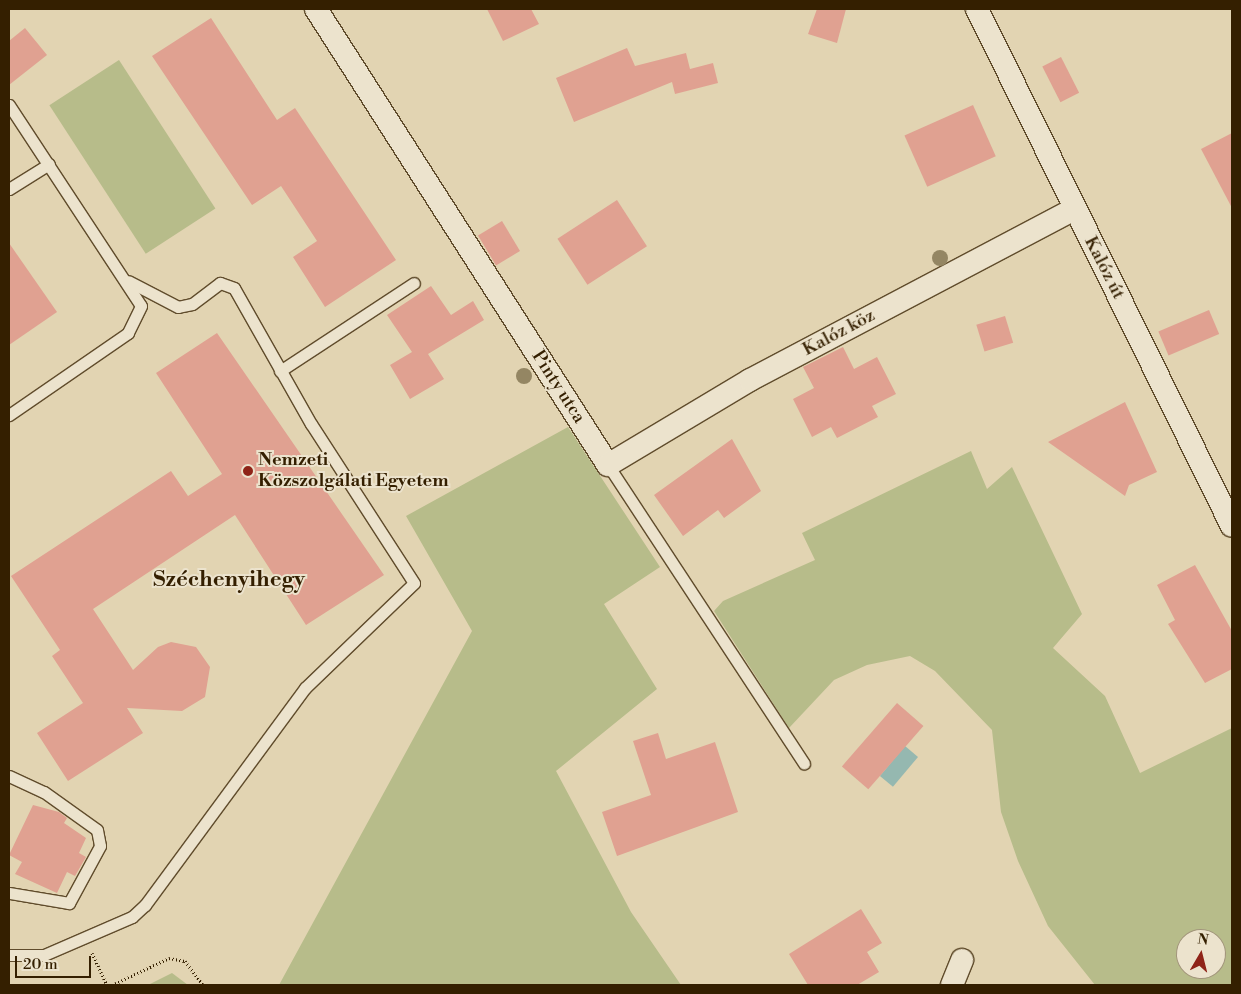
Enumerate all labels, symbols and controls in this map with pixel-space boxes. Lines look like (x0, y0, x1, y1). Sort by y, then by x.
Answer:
street label: Kalóz út (1079, 233, 1129, 303)
street label: Kalóz köz (799, 305, 879, 361)
street label: Pinty utca (526, 347, 590, 427)
place label: Nemzeti Közszolgálati Egyetem (258, 450, 449, 492)
marker: Nemzeti Közszolgálati Egyetem (242, 465, 254, 477)
district label: Széchenyihegy (153, 567, 305, 593)
north arrow (1176, 929, 1226, 979)
text: N (1196, 930, 1210, 950)
scale bar (18, 946, 94, 978)
text: 20 m (23, 955, 58, 974)

